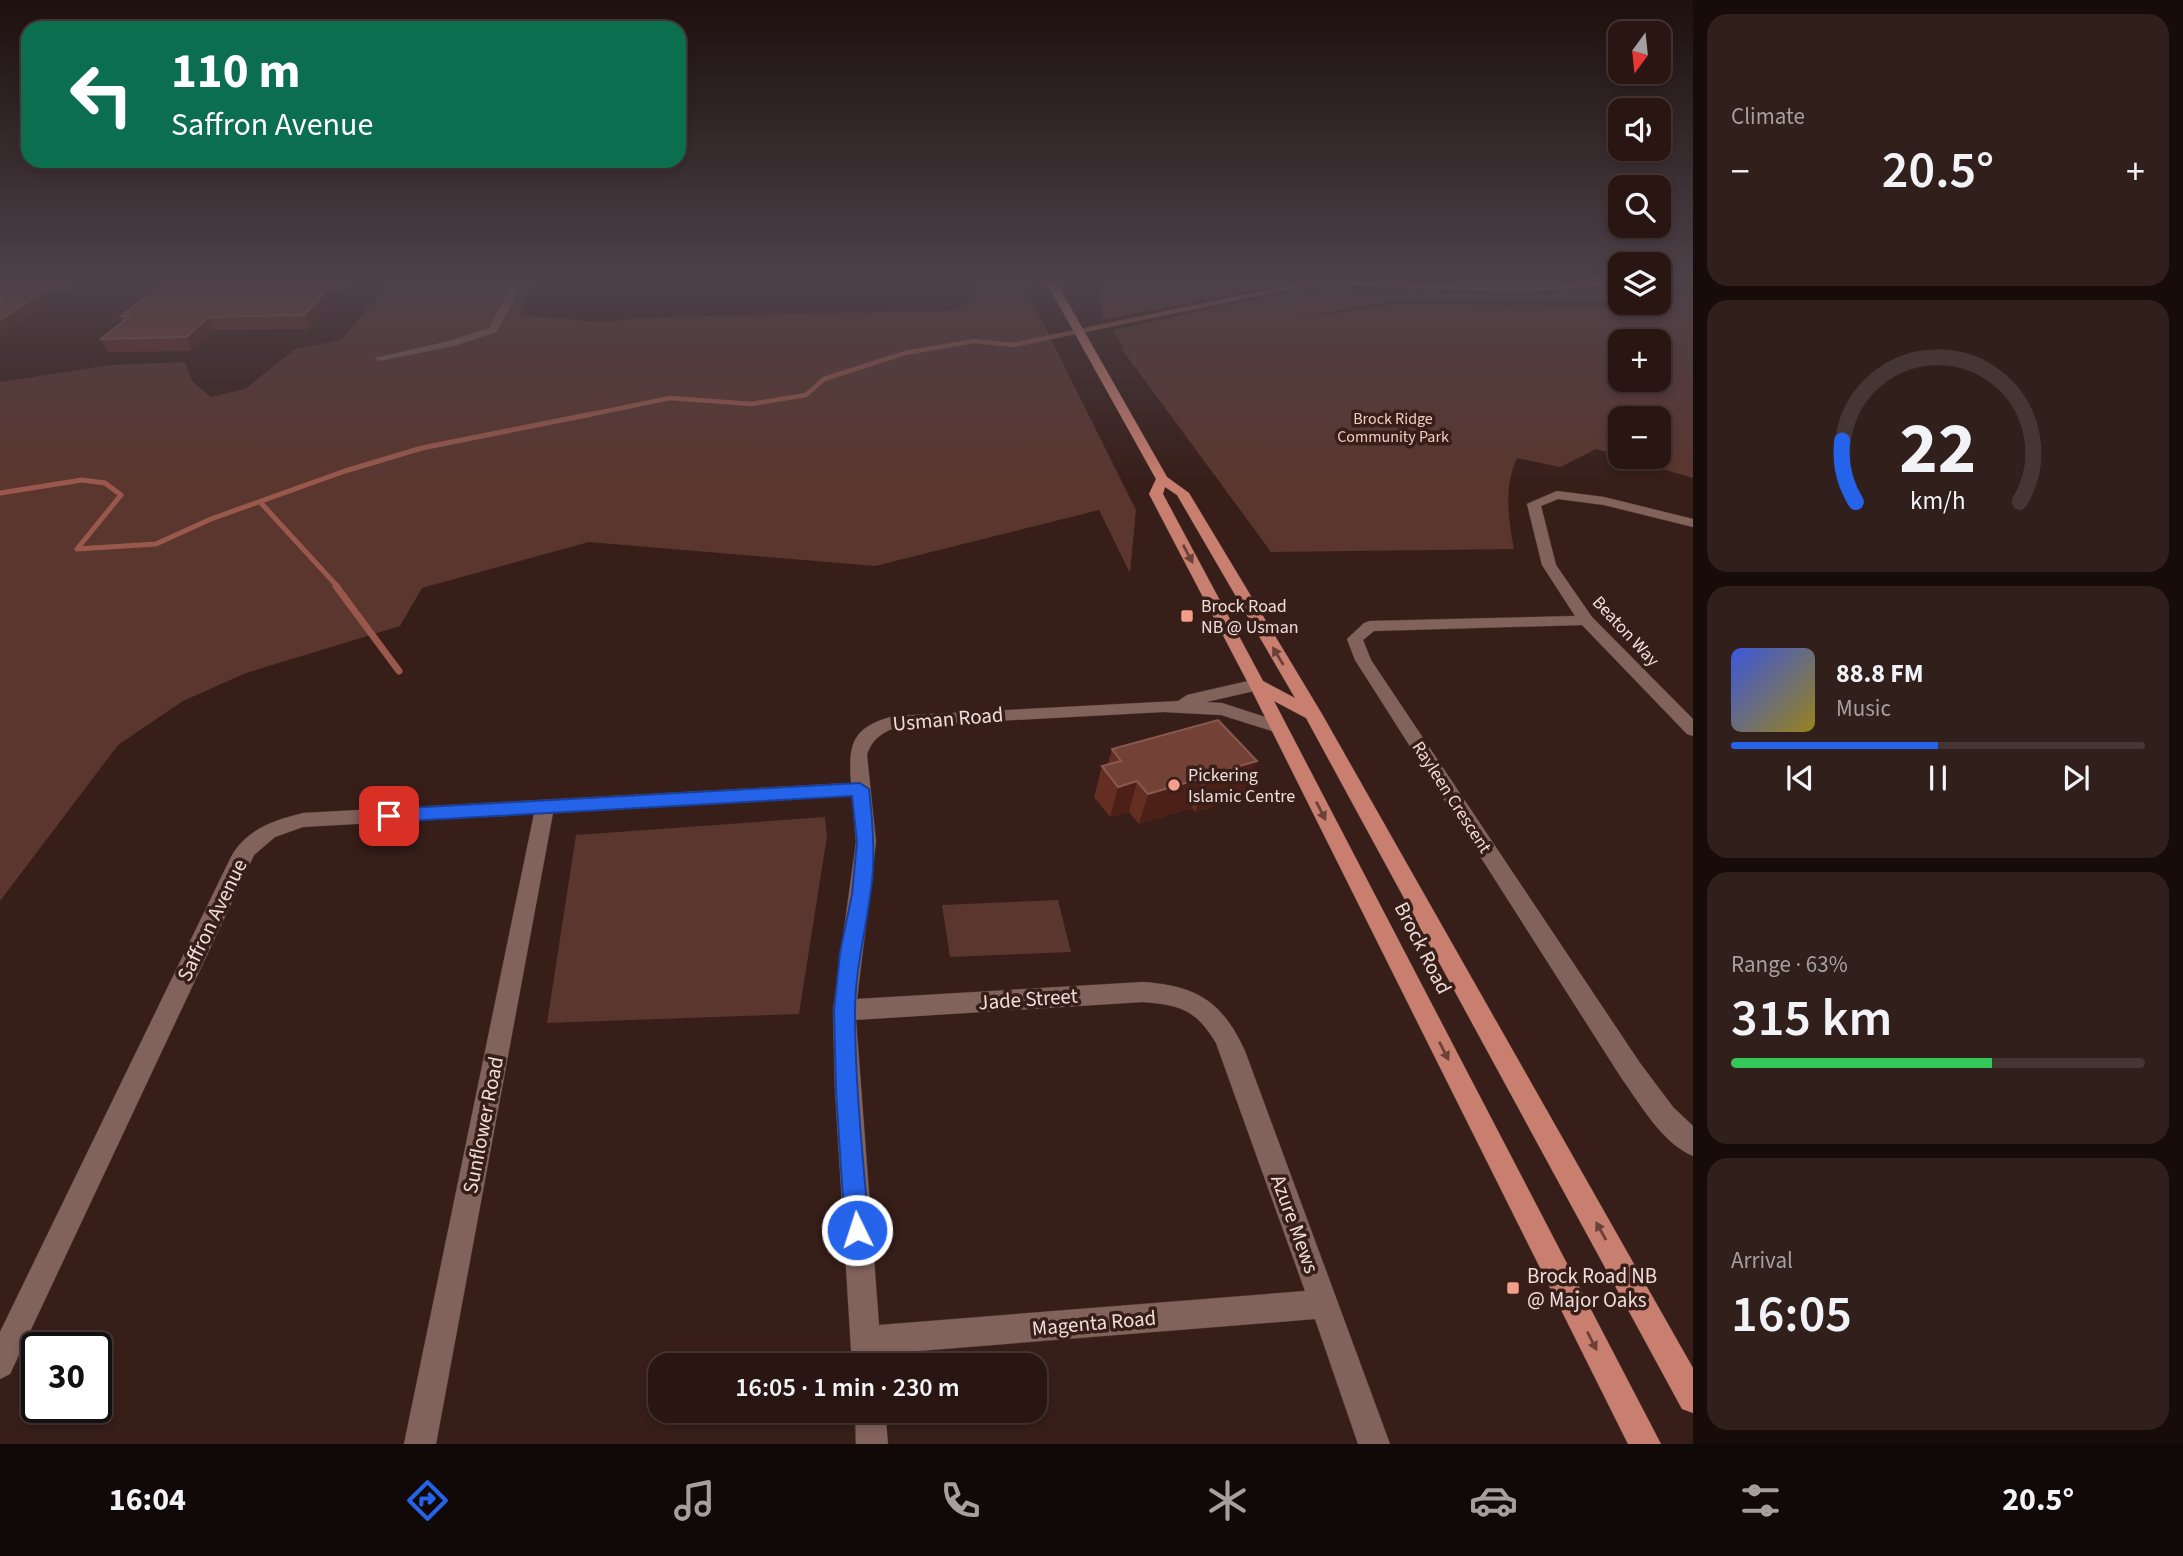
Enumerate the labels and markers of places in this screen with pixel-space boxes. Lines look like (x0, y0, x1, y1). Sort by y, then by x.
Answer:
place label: Brock Road NB @ Usman (1201, 594, 1299, 640)
marker: Brock Road NB @ Usman (1179, 608, 1195, 624)
place label: Pickering Islamic Centre (1188, 763, 1295, 809)
marker: Pickering Islamic Centre (1166, 777, 1182, 793)
pin (359, 786, 419, 846)
place label: Brock Road NB @ Major Oaks (1527, 1261, 1657, 1315)
marker: Brock Road NB @ Major Oaks (1505, 1280, 1521, 1296)

